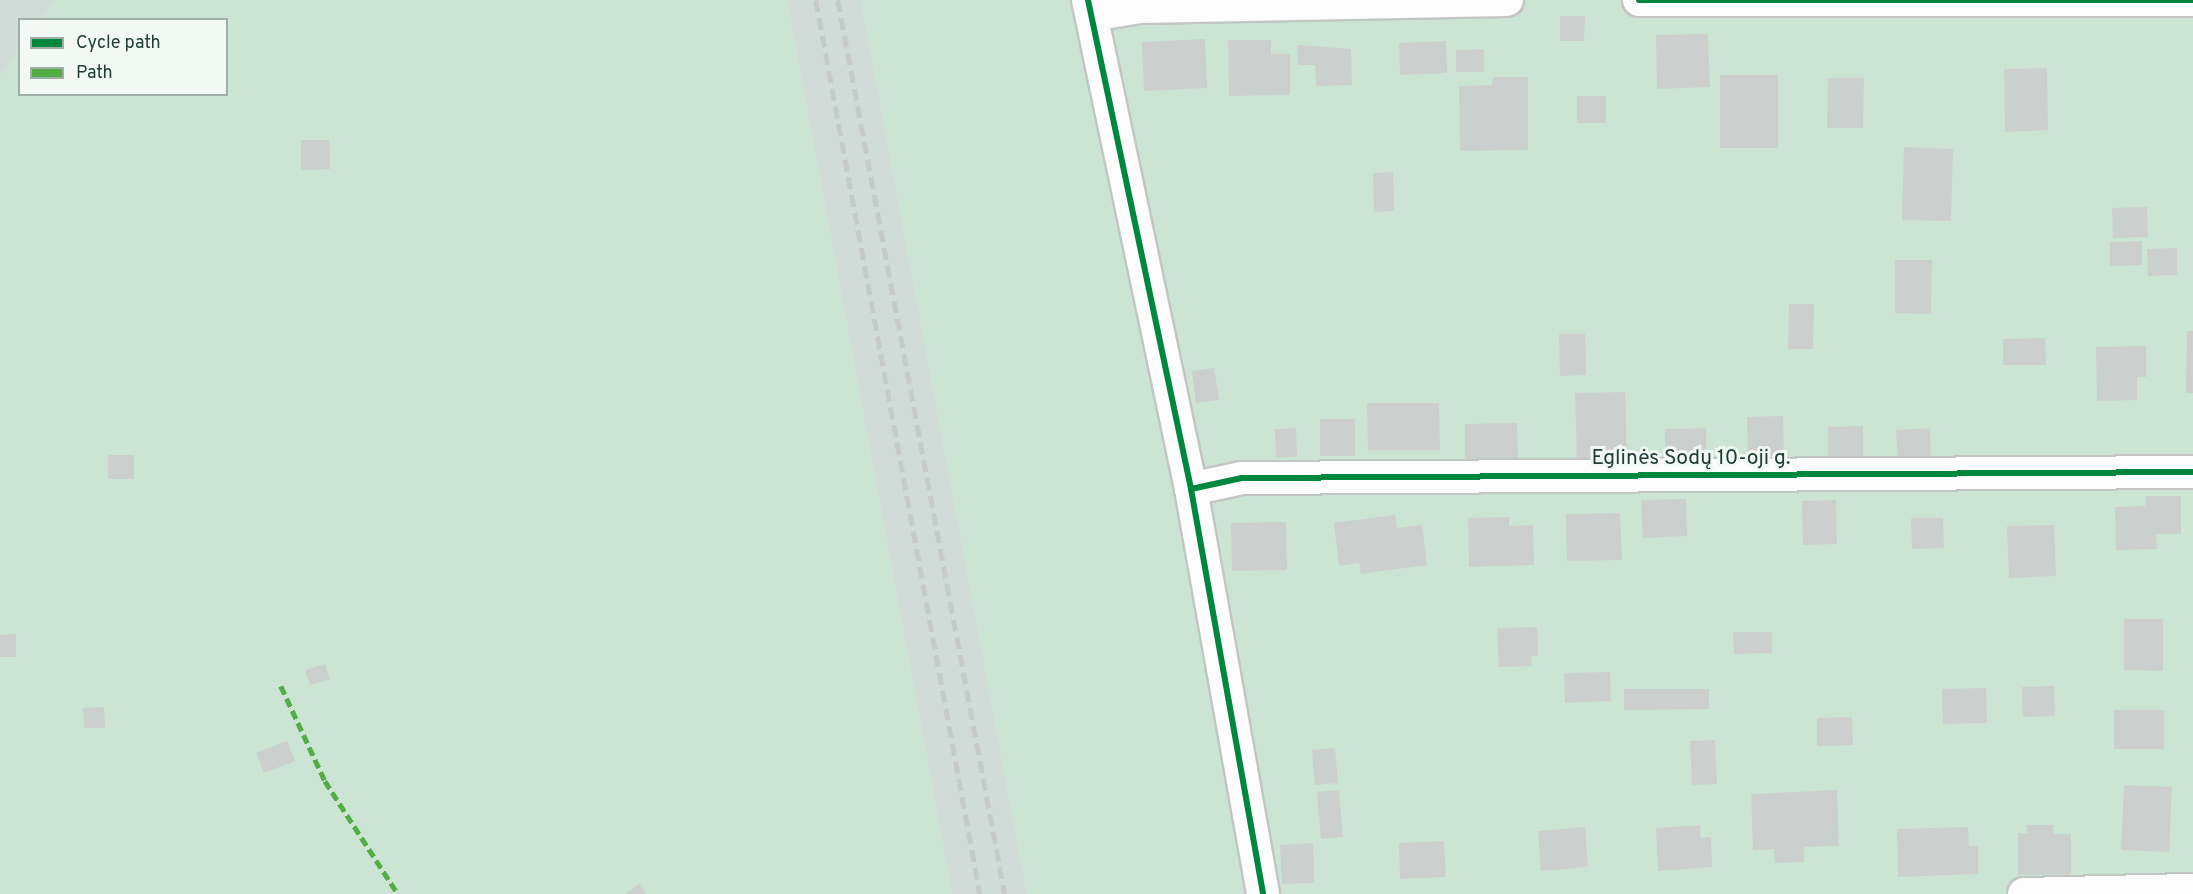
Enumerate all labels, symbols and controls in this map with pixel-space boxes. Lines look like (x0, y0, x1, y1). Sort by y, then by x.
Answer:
legend (18, 18, 228, 96)
text: Cycle path (76, 32, 161, 55)
text: Path (76, 62, 113, 85)
street label: Eglinės Sodų 10-oji g. (1591, 446, 1791, 472)

